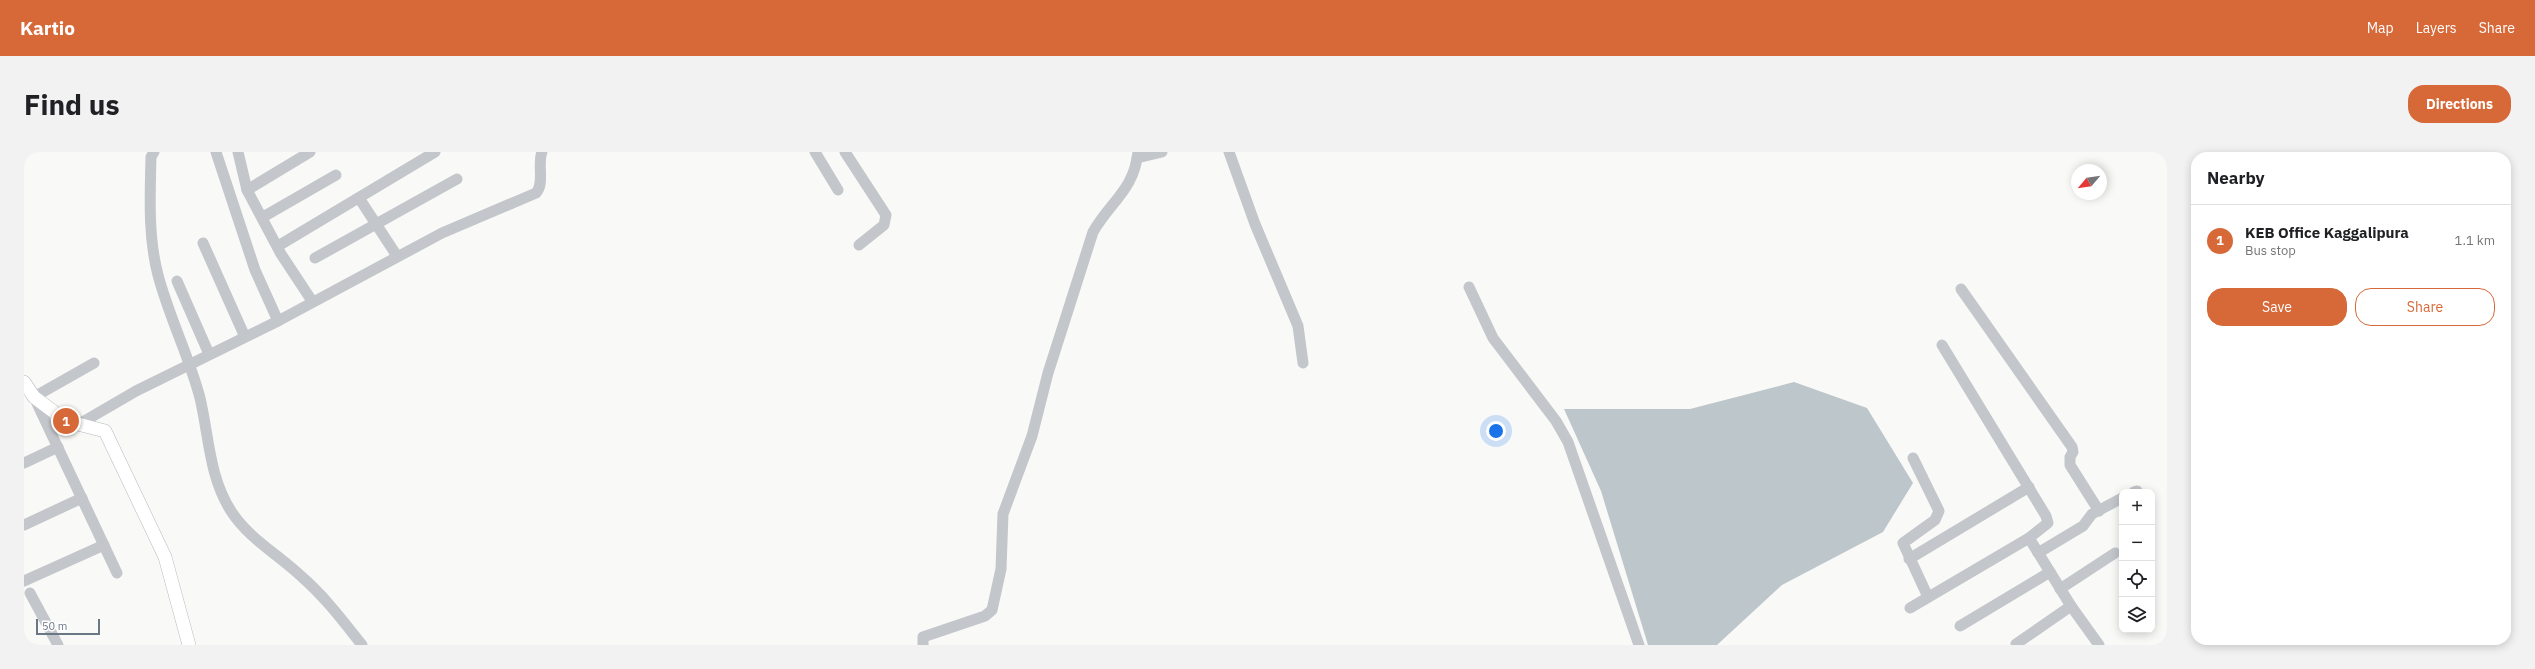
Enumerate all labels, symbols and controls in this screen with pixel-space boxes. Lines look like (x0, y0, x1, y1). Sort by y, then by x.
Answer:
text: Kartio (20, 16, 75, 40)
text: Map (2367, 19, 2394, 37)
text: Layers (2416, 19, 2457, 37)
text: Share (2479, 19, 2515, 37)
button: Directions (2408, 85, 2511, 123)
text: Find us (24, 86, 120, 123)
north arrow (2071, 164, 2107, 200)
text: Nearby (2207, 167, 2265, 189)
text: KEB Office Kaggalipura (2245, 223, 2409, 242)
text: 1 (2216, 232, 2224, 249)
text: 1.1 km (2455, 232, 2495, 249)
text: Bus stop (2245, 242, 2296, 259)
button: Save (2207, 288, 2347, 326)
button: Share (2355, 288, 2495, 326)
pin: 1 (53, 406, 79, 436)
your location (1486, 421, 1506, 441)
map controls (2119, 489, 2155, 633)
button: + (2119, 489, 2155, 525)
button: − (2119, 525, 2155, 561)
button: locate (2119, 561, 2155, 597)
button: layers (2119, 597, 2155, 633)
scale bar (36, 617, 100, 636)
text: 50 m (42, 619, 67, 633)

